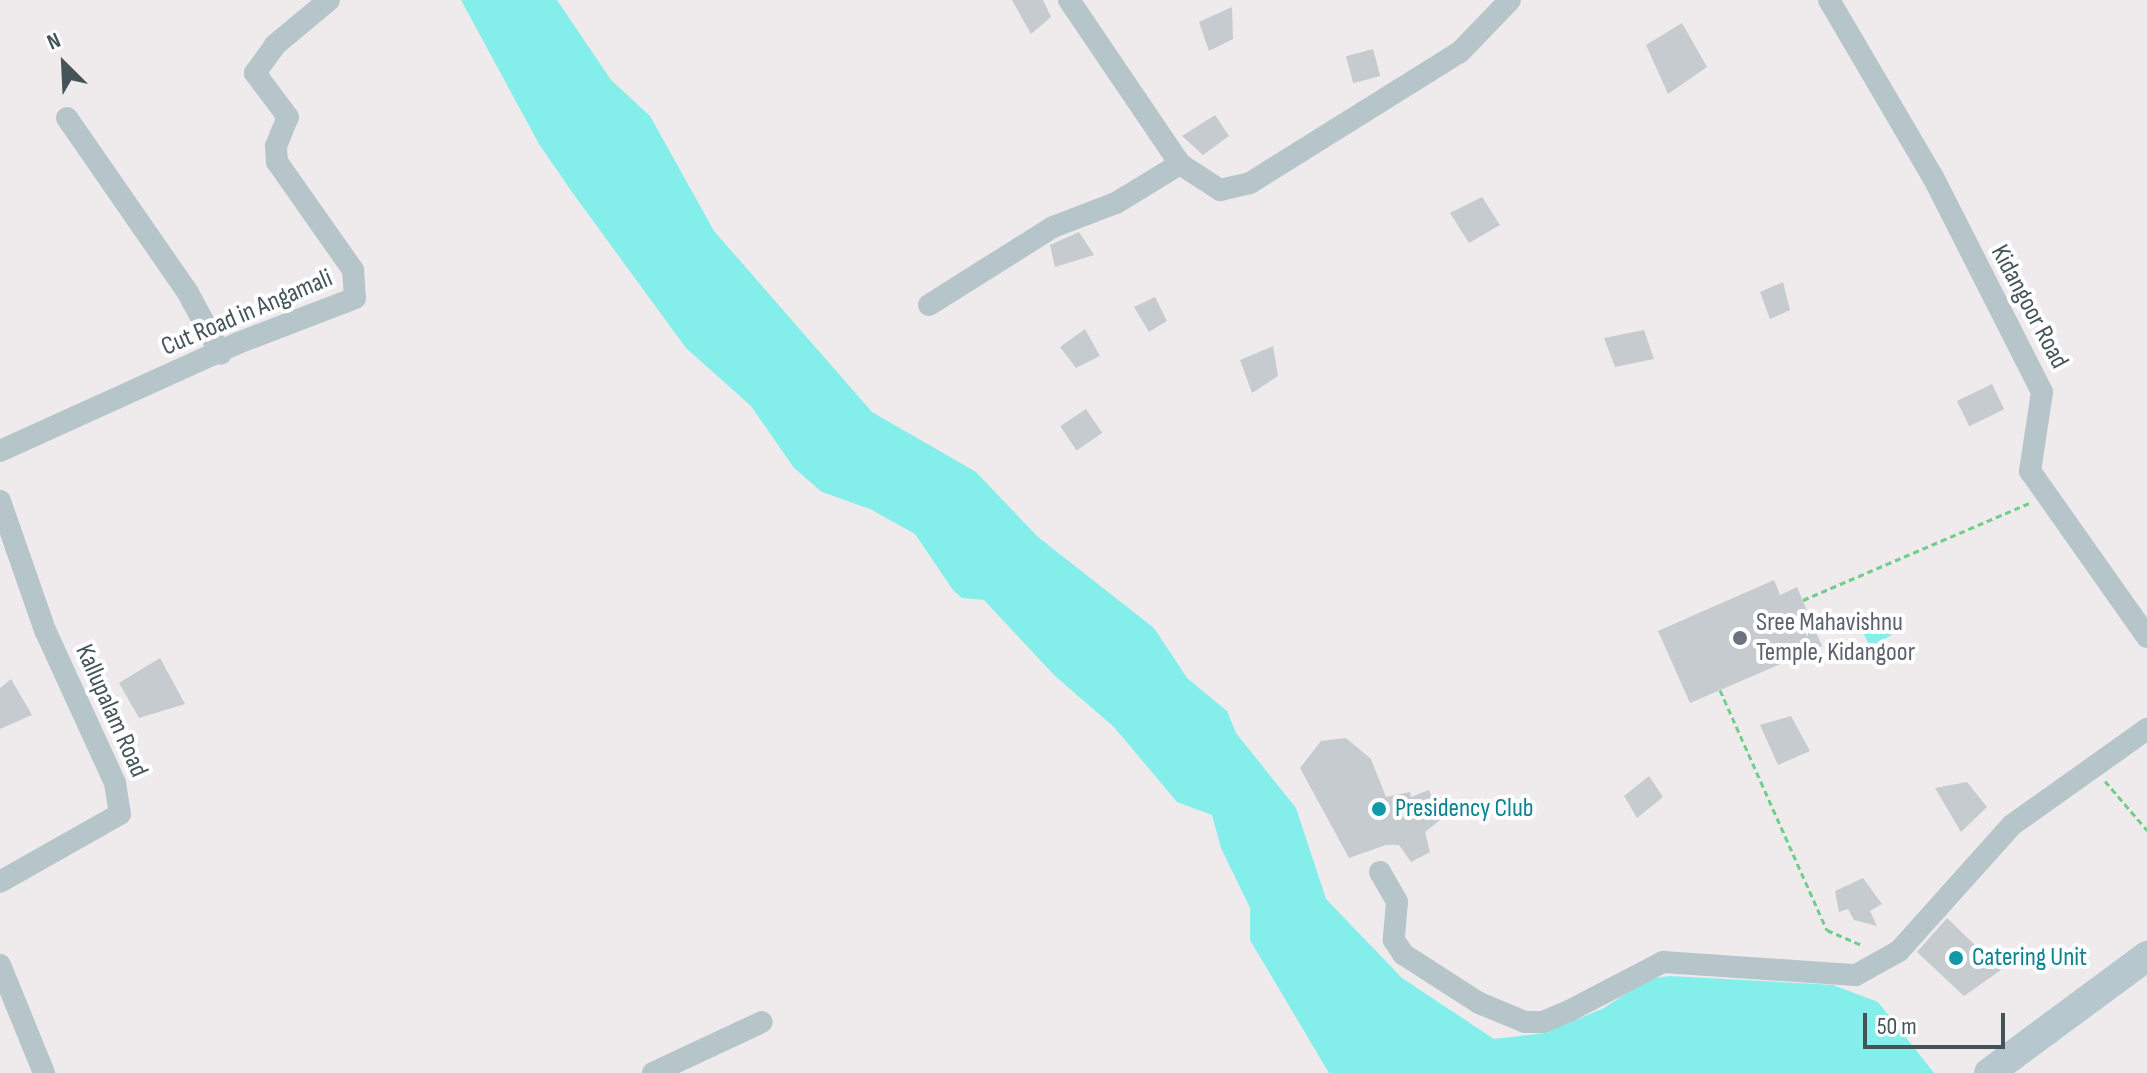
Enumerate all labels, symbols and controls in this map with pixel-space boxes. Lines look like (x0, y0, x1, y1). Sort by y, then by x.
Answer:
north arrow (24, 24, 104, 104)
text: N (43, 27, 65, 56)
street label: Kidangoor Road (1983, 240, 2075, 374)
street label: Cut Road in Angamali (157, 263, 337, 363)
place label: Sree Mahavishnu Temple, Kidangoor (1756, 607, 1915, 668)
marker: Sree Mahavishnu Temple, Kidangoor (1731, 629, 1749, 647)
street label: Kallupalam Road (68, 640, 154, 782)
place label: Presidency Club (1395, 793, 1534, 825)
marker: Presidency Club (1370, 800, 1388, 818)
place label: Catering Unit (1972, 942, 2087, 974)
marker: Catering Unit (1947, 949, 1965, 967)
scale bar (1867, 997, 2009, 1047)
text: 50 m (1877, 1012, 1917, 1041)

